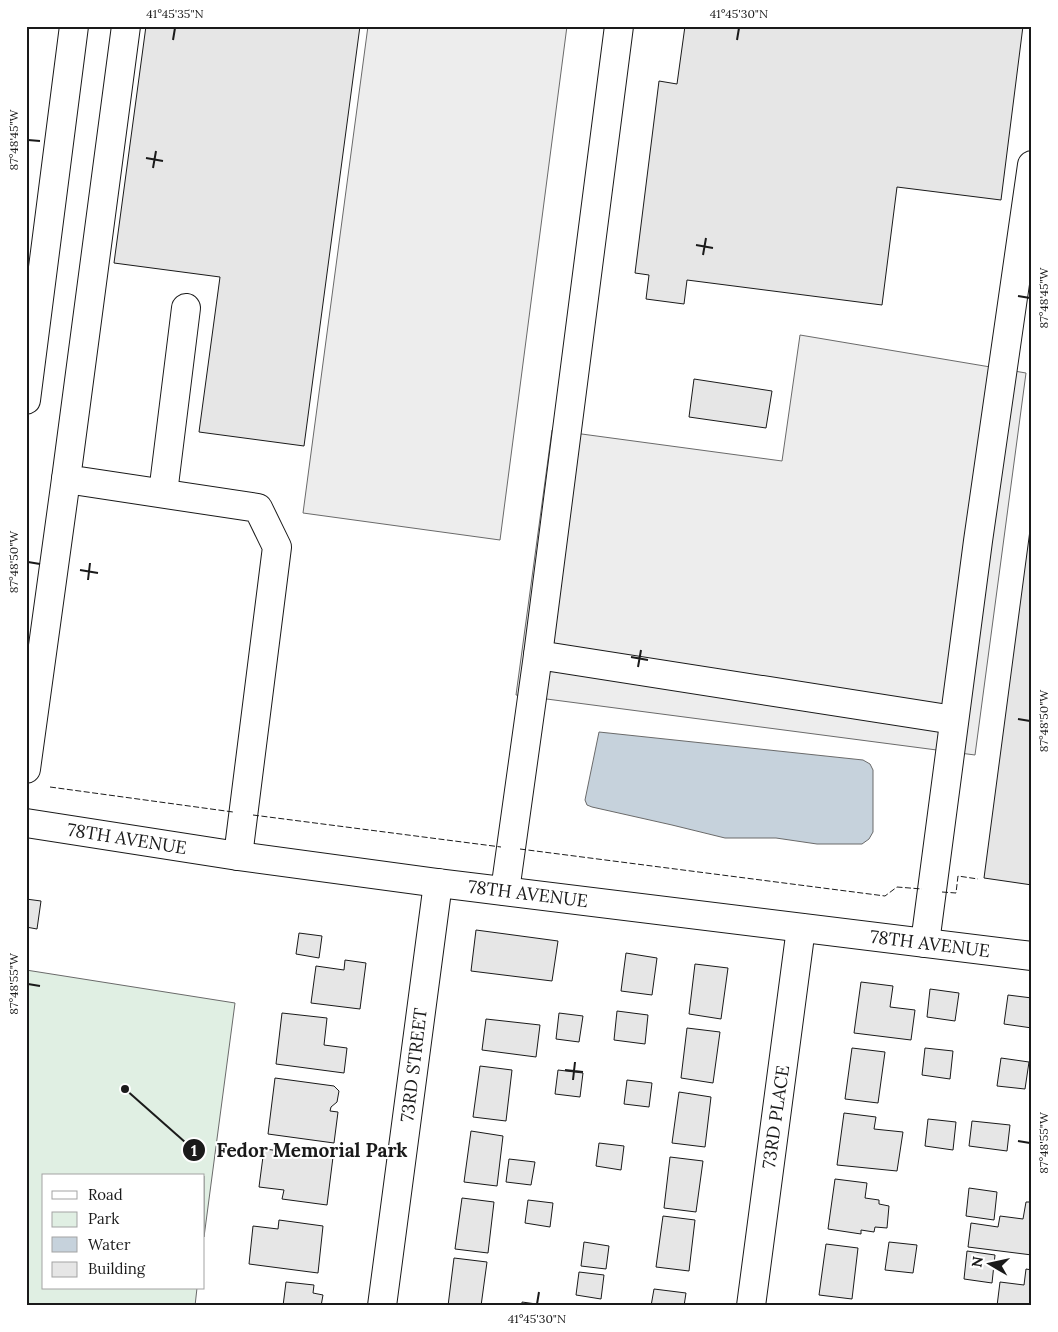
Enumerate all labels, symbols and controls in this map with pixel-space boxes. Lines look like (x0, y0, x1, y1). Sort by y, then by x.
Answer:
text: 41°45'35"N (146, 6, 204, 21)
text: 41°45'30"N (710, 6, 768, 21)
text: 87°48'45"W (6, 108, 21, 171)
text: 87°48'45"W (1036, 266, 1051, 329)
text: 87°48'50"W (6, 530, 21, 593)
text: 87°48'50"W (1036, 689, 1051, 752)
street label: 78TH AVENUE (66, 818, 188, 859)
street label: 78TH AVENUE (467, 875, 589, 912)
street label: 78TH AVENUE (869, 925, 991, 962)
text: 87°48'55"W (6, 952, 21, 1015)
street label: 73RD STREET (395, 1006, 432, 1123)
street label: 73RD PLACE (757, 1064, 794, 1170)
text: 87°48'55"W (1036, 1111, 1051, 1174)
callout: Fedor Memorial Park (181, 1133, 417, 1167)
text: Fedor Memorial Park (216, 1138, 408, 1162)
text: 1 (191, 1141, 197, 1160)
legend (42, 1174, 205, 1290)
text: Road (88, 1185, 123, 1204)
text: Park (88, 1209, 119, 1228)
text: Water (88, 1235, 131, 1254)
north arrow (966, 1240, 1016, 1290)
text: N (967, 1255, 987, 1269)
text: Building (88, 1259, 146, 1278)
text: 41°45'30"N (508, 1311, 566, 1326)

